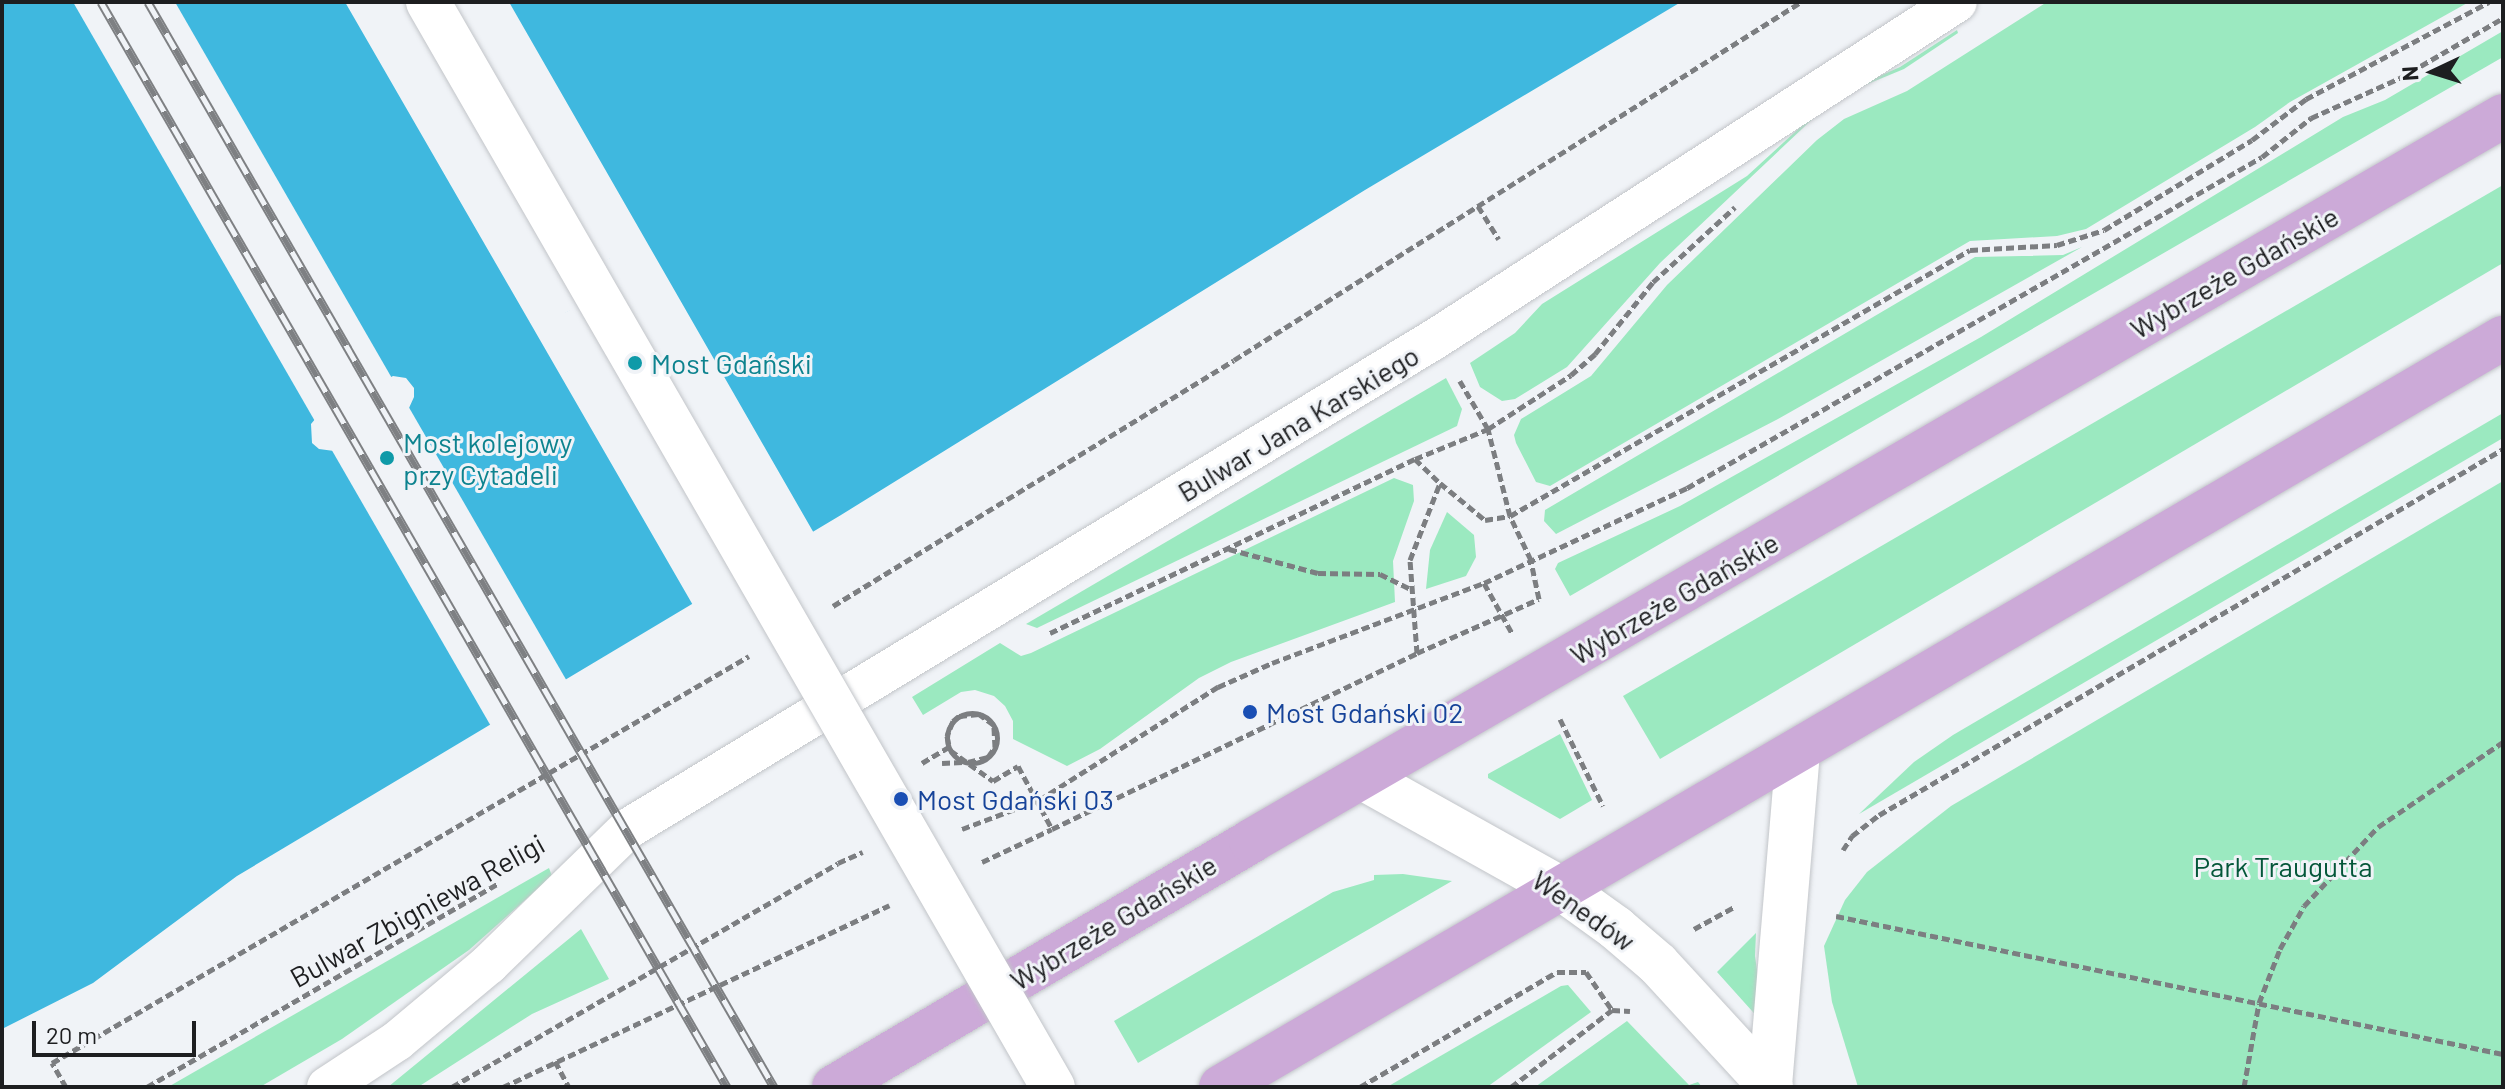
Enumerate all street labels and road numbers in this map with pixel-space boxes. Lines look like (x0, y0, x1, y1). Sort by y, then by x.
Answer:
street label: Wybrzeże Gdańskie (2124, 199, 2344, 345)
street label: Bulwar Jana Karskiego (1171, 338, 1425, 508)
street label: Wybrzeże Gdańskie (1564, 525, 1784, 671)
street label: Bulwar Zbigniewa Religi (284, 826, 550, 994)
street label: Wybrzeże Gdańskie (1004, 847, 1222, 997)
street label: Wenedów (1526, 862, 1642, 958)

